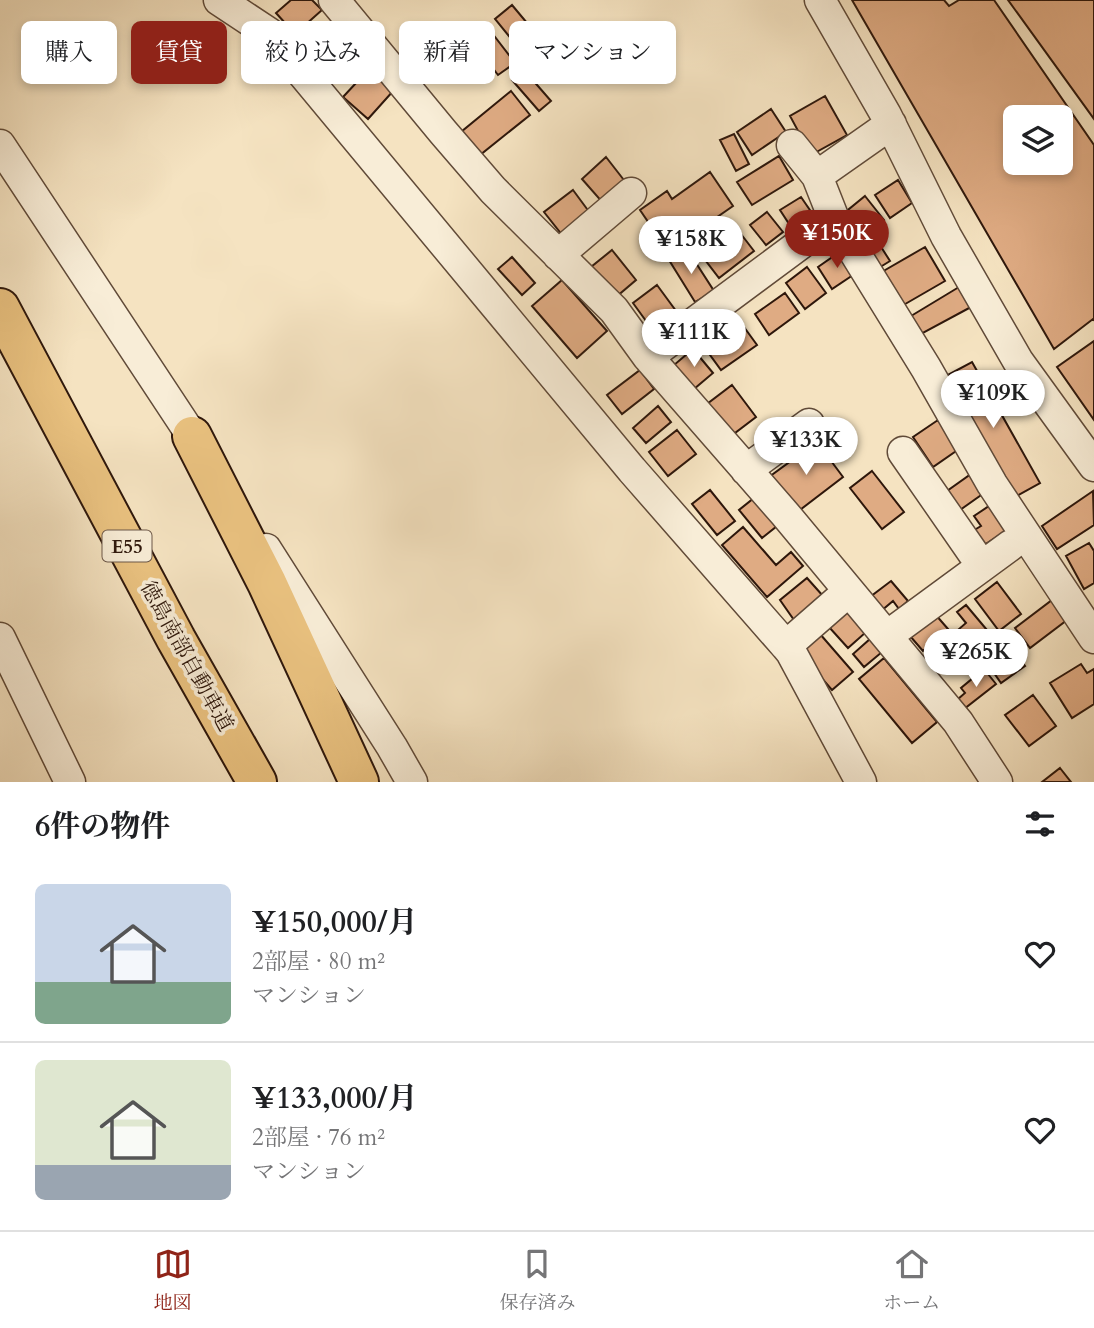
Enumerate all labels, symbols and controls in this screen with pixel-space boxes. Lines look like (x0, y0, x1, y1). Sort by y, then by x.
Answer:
chip: 購入 (21, 21, 117, 84)
chip: 賃貸 (131, 21, 227, 84)
chip: 絞り込み (241, 21, 385, 84)
chip: 新着 (399, 21, 495, 84)
chip: マンション (509, 21, 676, 84)
map controls (1003, 105, 1073, 175)
button: layers (1003, 105, 1073, 175)
pin: ¥150K (788, 210, 886, 270)
pin: ¥158K (642, 216, 740, 276)
text: ¥150K (801, 217, 873, 248)
text: ¥158K (655, 223, 727, 254)
pin: ¥111K (645, 310, 743, 369)
text: ¥111K (658, 316, 730, 347)
pin: ¥109K (944, 370, 1042, 430)
text: ¥109K (957, 377, 1029, 408)
pin: ¥133K (757, 418, 855, 477)
text: ¥133K (770, 424, 842, 455)
road number: E55 (102, 530, 152, 562)
street label: 徳島南部自動車道 (133, 576, 240, 737)
pin: ¥265K (927, 630, 1025, 689)
text: ¥265K (940, 636, 1012, 667)
icon: filters (1021, 805, 1059, 843)
text: 6件の物件 (35, 806, 170, 847)
text: ¥150,000/月 (252, 902, 418, 943)
icon: home (91, 912, 175, 996)
icon: heart (1021, 935, 1059, 973)
text: 2部屋 · 80 m² (252, 946, 385, 977)
text: マンション (252, 980, 366, 1011)
text: ¥133,000/月 (252, 1078, 418, 1119)
icon: home (91, 1088, 175, 1172)
icon: heart (1021, 1111, 1059, 1149)
text: 2部屋 · 76 m² (252, 1122, 385, 1153)
text: マンション (252, 1156, 366, 1187)
tab: 地図 (154, 1245, 192, 1316)
tab: 保存済み (499, 1245, 575, 1316)
tab: ホーム (883, 1245, 940, 1316)

